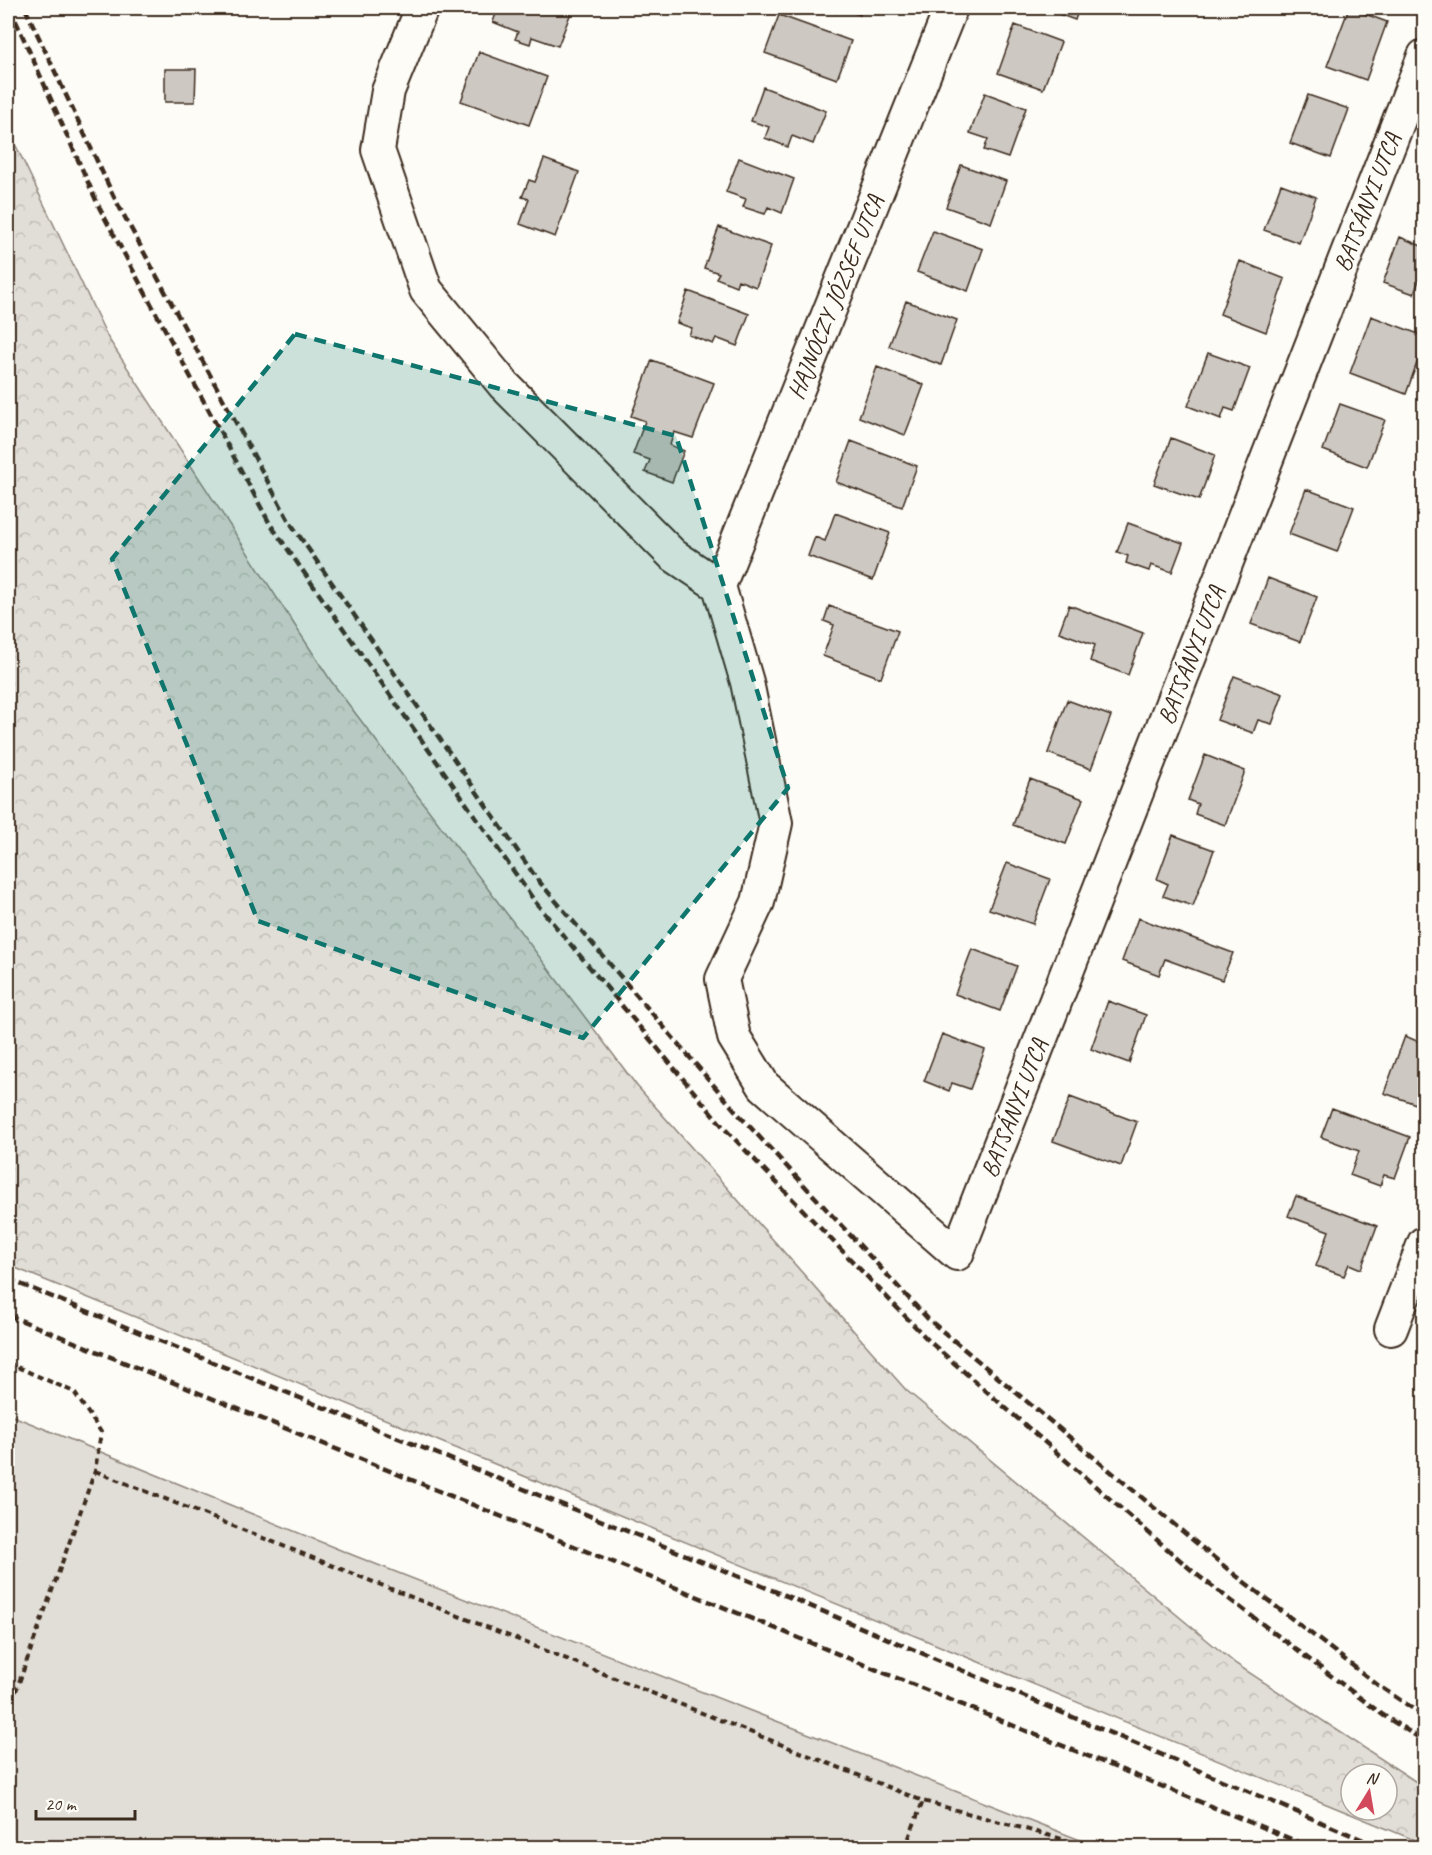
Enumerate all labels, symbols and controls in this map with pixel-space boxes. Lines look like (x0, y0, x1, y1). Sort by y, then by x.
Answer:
street label: BATSÁNYI UTCA (1327, 128, 1407, 275)
street label: HAJNÓCZY JÓZSEF UTCA (780, 190, 890, 403)
street label: BATSÁNYI UTCA (1151, 581, 1231, 728)
street label: BATSÁNYI UTCA (974, 1034, 1054, 1181)
north arrow (1339, 1762, 1399, 1822)
text: N (1365, 1767, 1381, 1790)
scale bar (36, 1783, 135, 1821)
text: 20 m (45, 1793, 78, 1815)

